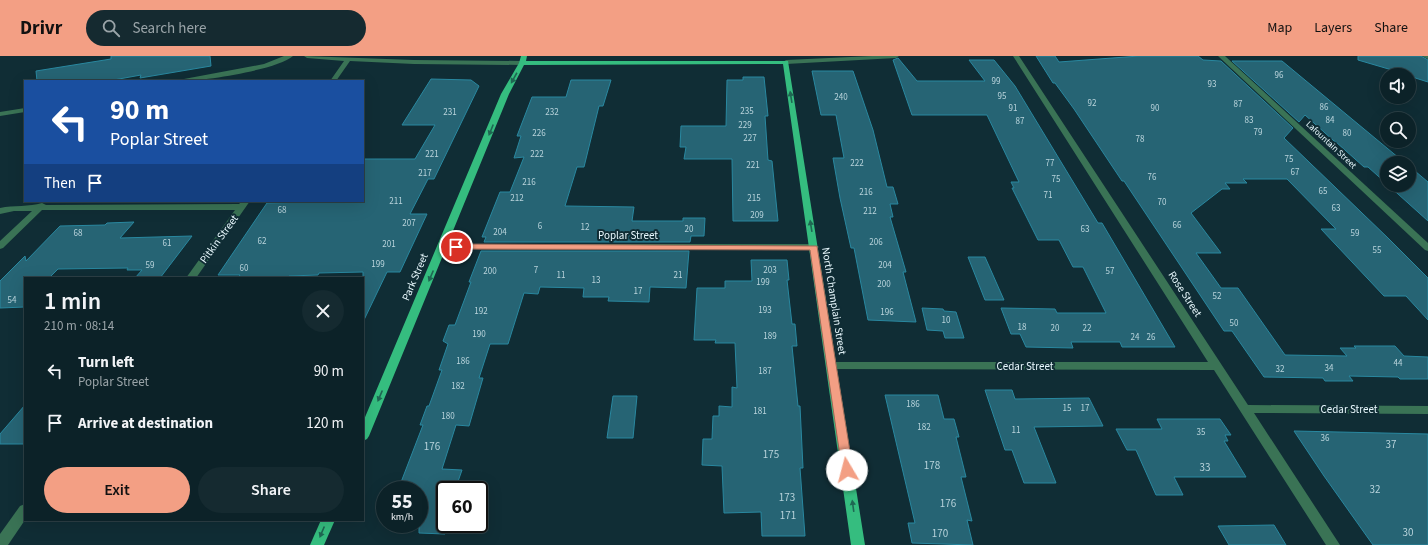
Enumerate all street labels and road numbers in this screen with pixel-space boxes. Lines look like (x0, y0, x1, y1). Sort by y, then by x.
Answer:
street label: Lafountain Street (1303, 118, 1359, 172)
street label: Pitkin Street (196, 211, 242, 266)
street label: Poplar Street (598, 228, 658, 243)
street label: North Champlain Street (818, 246, 850, 356)
street label: Park Street (398, 251, 432, 303)
street label: Rose Street (1165, 268, 1206, 320)
street label: Cedar Street (997, 359, 1054, 374)
street label: Cedar Street (1321, 402, 1378, 417)

